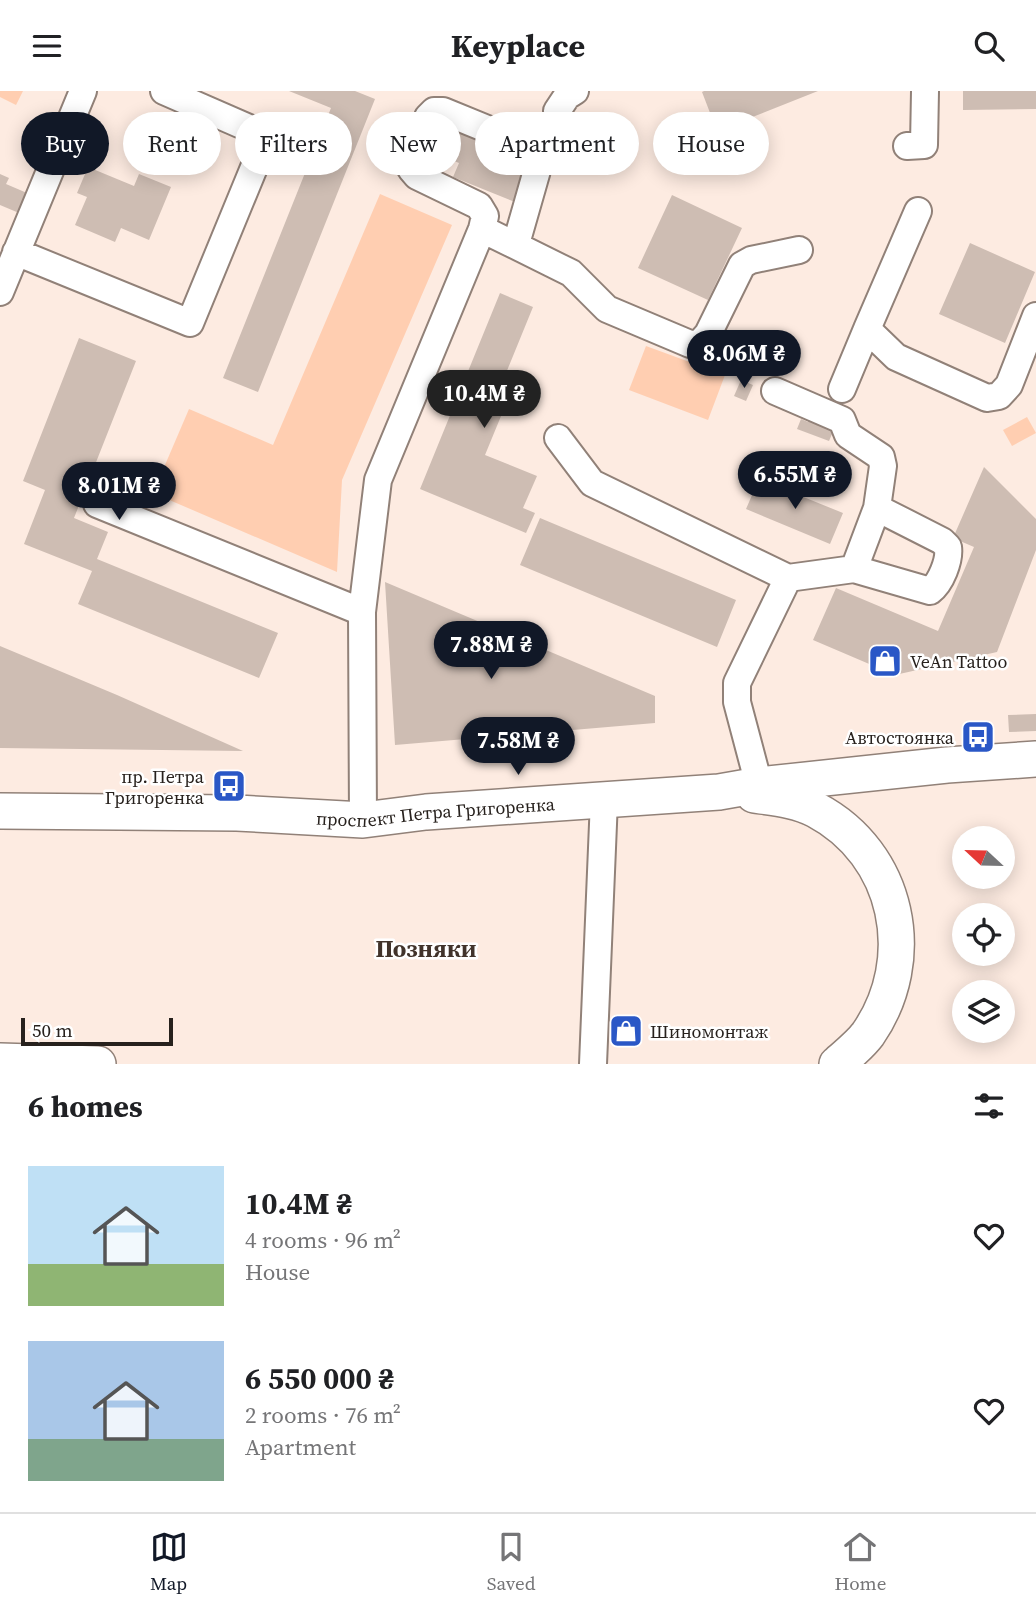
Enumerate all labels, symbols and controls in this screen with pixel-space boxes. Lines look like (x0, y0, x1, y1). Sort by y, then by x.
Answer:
text: Keyplace (451, 24, 585, 68)
icon: menu (28, 27, 66, 65)
icon: search (970, 27, 1008, 65)
chip: Buy (21, 112, 109, 175)
chip: Rent (123, 112, 221, 175)
chip: Filters (235, 112, 352, 175)
chip: New (366, 112, 461, 175)
chip: Apartment (475, 112, 639, 175)
chip: House (653, 112, 769, 175)
pin: 8.06M ₴ (679, 331, 809, 390)
text: 8.06M ₴ (703, 337, 785, 369)
pin: 10.4M ₴ (419, 371, 549, 430)
text: 10.4M ₴ (443, 377, 525, 409)
pin: 6.55M ₴ (730, 451, 860, 511)
text: 6.55M ₴ (754, 458, 836, 490)
pin: 8.01M ₴ (54, 463, 184, 522)
text: 8.01M ₴ (78, 469, 160, 501)
pin: 7.88M ₴ (426, 621, 556, 681)
text: 7.88M ₴ (450, 628, 532, 660)
shop icon: VeAn Tattoo (866, 642, 904, 680)
place label: VeAn Tattoo (910, 649, 1007, 674)
pin: 7.58M ₴ (453, 717, 583, 777)
bus stop icon: Автостоянка (959, 718, 997, 756)
text: 7.58M ₴ (477, 724, 559, 756)
place label: Автостоянка (845, 725, 955, 750)
place label: пр. Петра Григоренка (105, 764, 205, 810)
bus stop icon: пр. Петра Григоренка (210, 767, 248, 805)
street label: проспект Петра Григоренка (315, 791, 556, 833)
north arrow (952, 826, 1015, 889)
map controls (952, 826, 1015, 1043)
button: locate (952, 903, 1015, 966)
district label: Позняки (375, 932, 477, 965)
button: layers (952, 980, 1015, 1043)
shop icon: Шиномонтаж (607, 1012, 645, 1050)
scale bar (21, 1015, 173, 1047)
text: 50 m (32, 1017, 73, 1043)
place label: Шиномонтаж (650, 1019, 768, 1044)
text: 6 homes (28, 1086, 143, 1127)
icon: filters (970, 1087, 1008, 1125)
text: 10.4M ₴ (245, 1183, 352, 1224)
icon: home (84, 1194, 168, 1278)
icon: heart (970, 1217, 1008, 1255)
text: 4 rooms · 96 m² (245, 1224, 401, 1256)
text: House (245, 1256, 310, 1288)
text: 6 550 000 ₴ (245, 1358, 394, 1399)
icon: home (84, 1369, 168, 1453)
icon: heart (970, 1392, 1008, 1430)
text: 2 rooms · 76 m² (245, 1399, 401, 1431)
text: Apartment (245, 1431, 356, 1463)
tab: Map (150, 1528, 188, 1596)
tab: Saved (487, 1528, 535, 1596)
tab: Home (835, 1528, 886, 1596)

